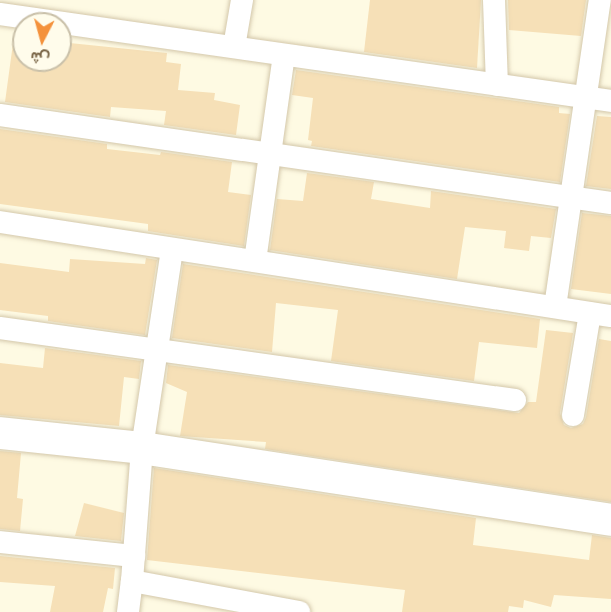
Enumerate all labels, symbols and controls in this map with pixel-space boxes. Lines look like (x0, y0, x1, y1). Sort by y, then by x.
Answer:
north arrow (12, 12, 72, 72)
text: ش (30, 48, 51, 69)

